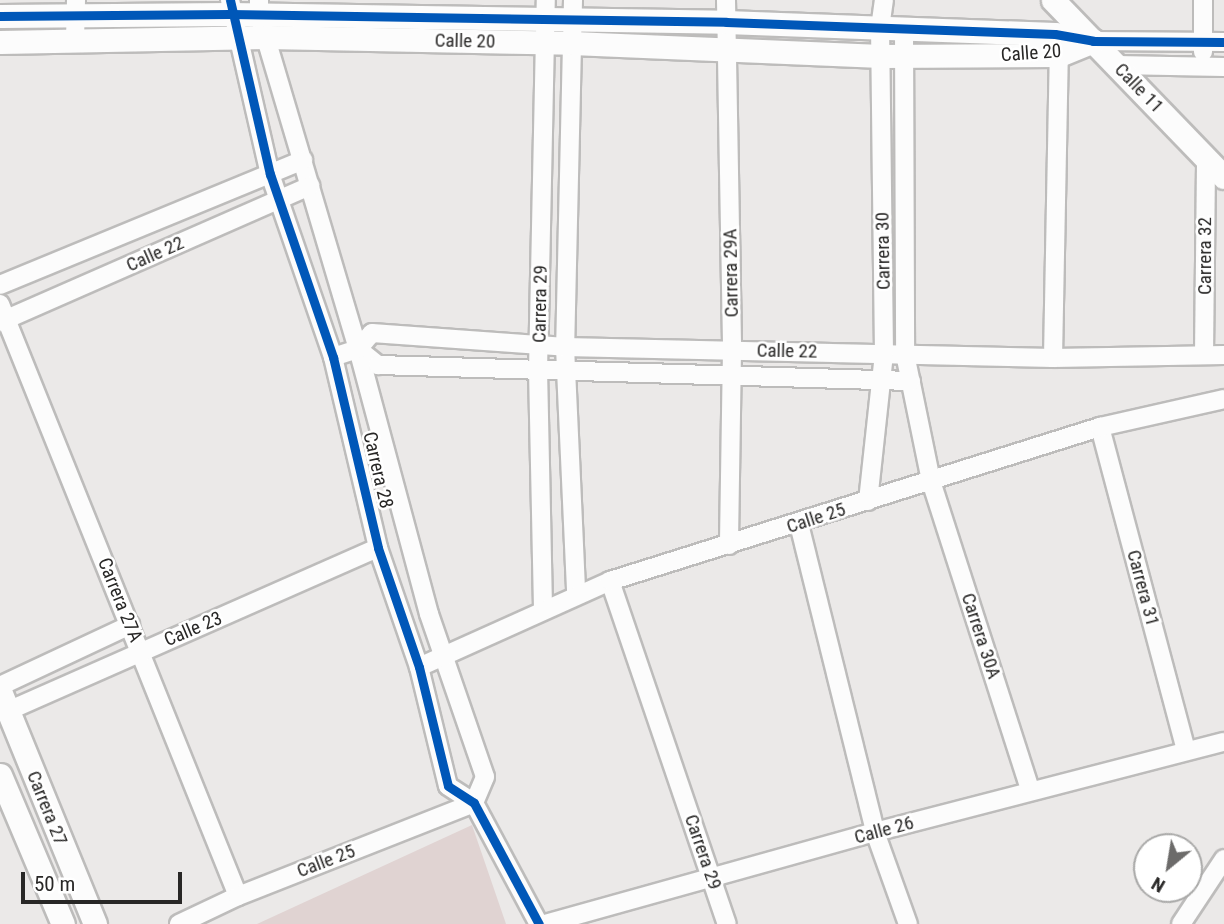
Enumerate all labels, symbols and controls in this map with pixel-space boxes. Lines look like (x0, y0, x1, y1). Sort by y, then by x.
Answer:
street label: Calle 20 (434, 29, 496, 53)
street label: Calle 20 (1000, 40, 1062, 66)
street label: Calle 11 (1110, 58, 1168, 118)
street label: Carrera 30 (871, 212, 895, 290)
street label: Carrera 32 (1194, 217, 1216, 295)
street label: Carrera 29A (719, 228, 743, 318)
street label: Calle 22 (123, 231, 187, 277)
street label: Carrera 29 (528, 265, 552, 343)
street label: Calle 22 (756, 339, 818, 363)
street label: Carrera 28 (358, 430, 398, 510)
street label: Calle 25 (784, 498, 848, 538)
street label: Carrera 31 (1122, 547, 1164, 629)
street label: Carrera 27A (93, 555, 147, 645)
street label: Carrera 30A (956, 590, 1006, 682)
street label: Calle 23 (161, 607, 225, 651)
street label: Carrera 27 (22, 768, 72, 848)
street label: Carrera 29 (680, 811, 726, 893)
street label: Calle 26 (852, 811, 916, 849)
north arrow (1133, 833, 1203, 903)
street label: Calle 25 (294, 839, 358, 883)
scale bar (24, 858, 186, 902)
text: 50 m (34, 872, 75, 896)
text: N (1147, 872, 1169, 898)

